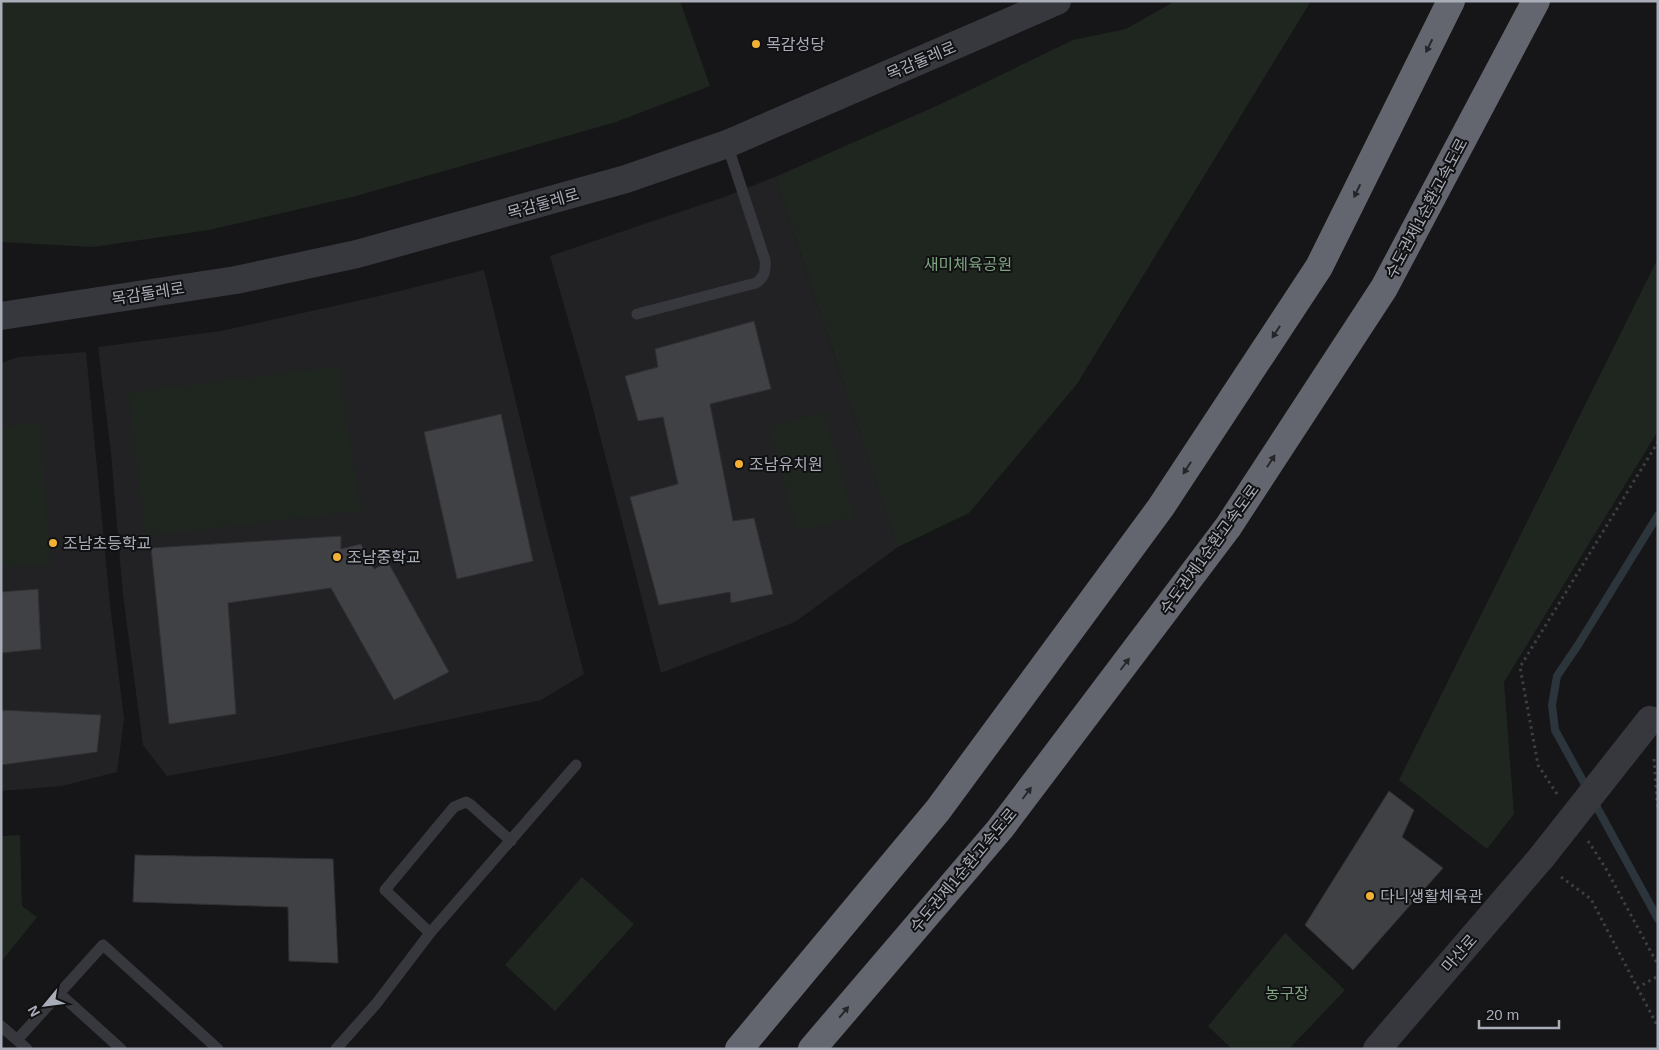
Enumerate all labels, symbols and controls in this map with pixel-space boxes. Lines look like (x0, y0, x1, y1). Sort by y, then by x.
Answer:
place label: 목감성당 (766, 36, 825, 53)
marker: 목감성당 (750, 38, 762, 50)
street label: 목감둘레로 (884, 38, 959, 83)
one-way arrow (1425, 39, 1433, 53)
street label: 수도권제1순환고속도로 (1382, 135, 1471, 281)
one-way arrow (1353, 184, 1361, 199)
street label: 목감둘레로 (505, 185, 581, 222)
park label: 새미체육공원 (924, 256, 1012, 273)
street label: 목감둘레로 (110, 279, 186, 308)
one-way arrow (1272, 326, 1281, 339)
one-way arrow (1266, 455, 1276, 468)
place label: 조남유치원 (749, 456, 823, 473)
marker: 조남유치원 (733, 458, 745, 470)
one-way arrow (1182, 462, 1192, 475)
street label: 수도권제1순환고속도로 (1157, 481, 1262, 617)
place label: 조남초등학교 (63, 535, 151, 552)
marker: 조남초등학교 (47, 537, 59, 549)
place label: 조남중학교 (347, 549, 421, 566)
marker: 조남중학교 (331, 551, 343, 563)
one-way arrow (1119, 658, 1130, 671)
one-way arrow (1021, 787, 1032, 800)
street label: 수도권제1순환고속도로 (907, 805, 1020, 936)
place label: 다니생활체육관 (1380, 888, 1483, 905)
marker: 다니생활체육관 (1364, 890, 1376, 902)
street label: 마산로 (1438, 931, 1480, 976)
north arrow (20, 980, 70, 1030)
park label: 농구장 (1265, 985, 1309, 1002)
scale bar (1479, 998, 1559, 1030)
text: N (24, 1003, 43, 1020)
one-way arrow (838, 1005, 849, 1018)
text: 20 m (1486, 1006, 1519, 1023)

